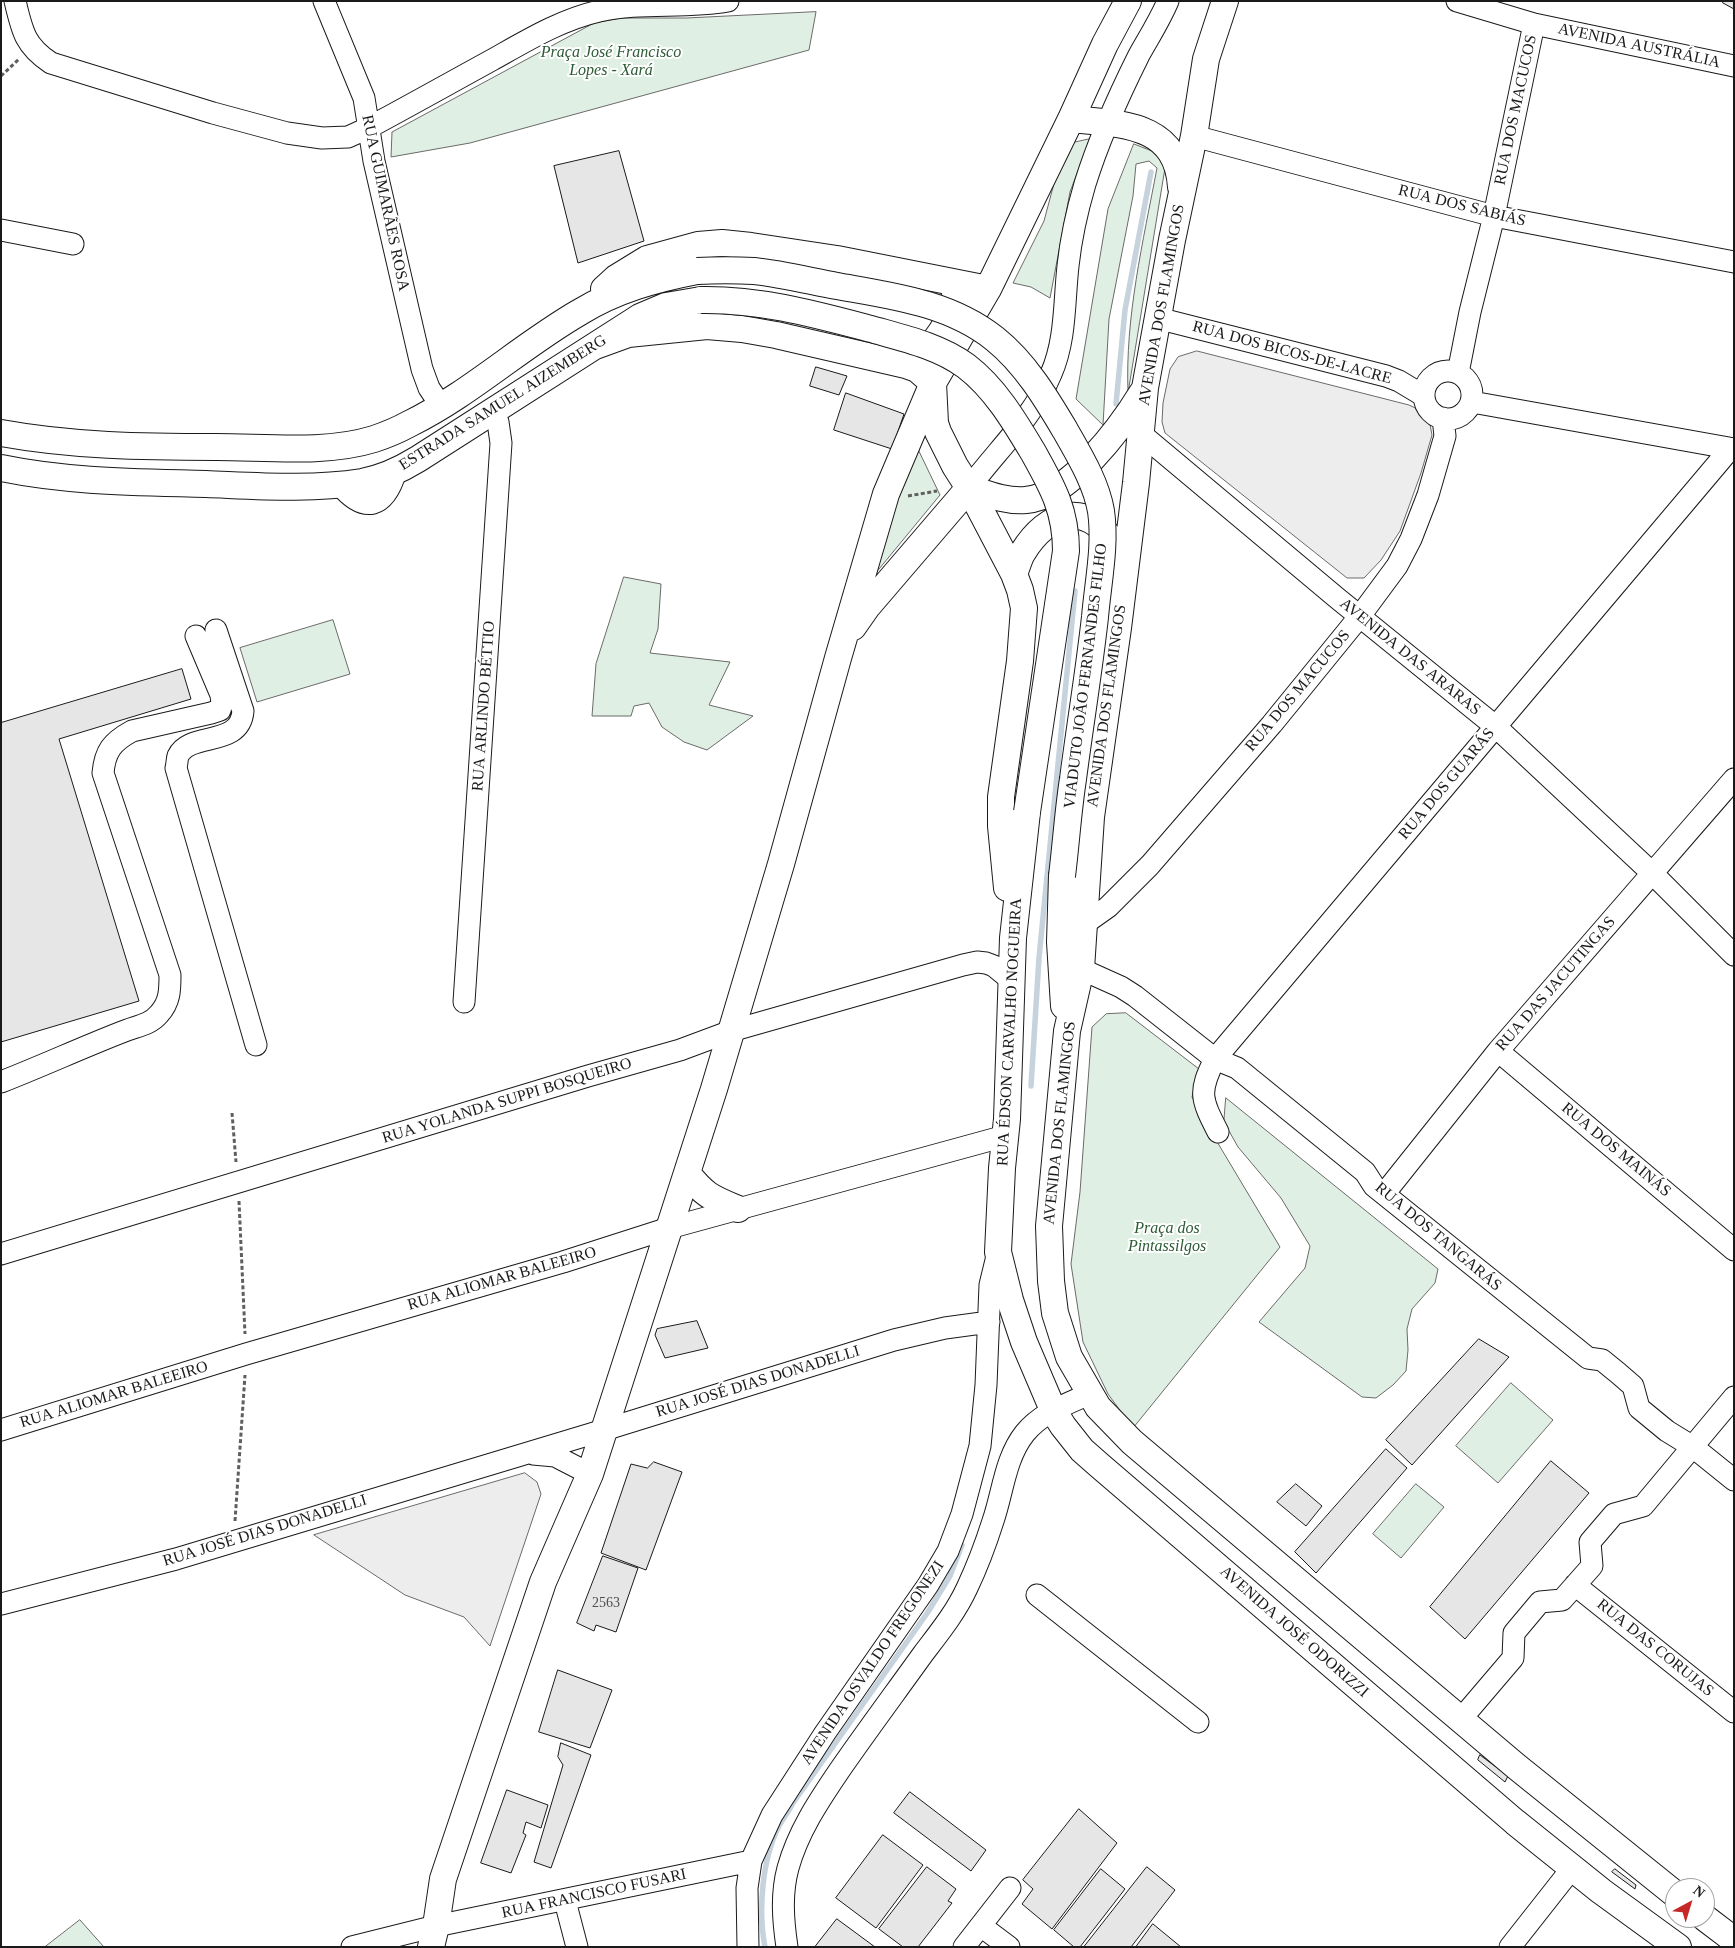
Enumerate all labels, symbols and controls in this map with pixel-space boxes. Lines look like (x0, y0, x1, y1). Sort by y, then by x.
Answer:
street label: AVENIDA AUSTRÁLIA (1556, 19, 1722, 73)
street label: RUA DOS MACUCOS (1491, 33, 1541, 187)
park label: Praça José Francisco Lopes - Xará (541, 43, 681, 81)
street label: RUA GUIMARÃES ROSA (357, 113, 413, 293)
street label: RUA DOS SABIÁS (1396, 181, 1528, 231)
street label: AVENIDA DOS FLAMINGOS (1135, 203, 1189, 407)
street label: RUA DOS BICOS-DE-LACRE (1190, 317, 1394, 389)
street label: ESTRADA SAMUEL AIZEMBERG (396, 331, 610, 475)
street label: VIADUTO JOÃO FERNANDES FILHO (1060, 542, 1112, 810)
street label: AVENIDA DAS ARARAS (1336, 594, 1484, 720)
street label: AVENIDA DOS FLAMINGOS (1083, 604, 1131, 808)
street label: RUA ARLINDO BÉTTIO (468, 620, 500, 792)
street label: RUA DOS MACUCOS (1241, 626, 1355, 756)
street label: RUA DOS GUARÁS (1395, 724, 1499, 844)
street label: RUA ÉDSON CARVALHO NOGUEIRA (993, 898, 1027, 1166)
street label: RUA DAS JACUTINGAS (1492, 913, 1620, 1055)
street label: AVENIDA DOS FLAMINGOS (1040, 1020, 1080, 1226)
street label: RUA YOLANDA SUPPI BOSQUEIRO (380, 1054, 634, 1148)
street label: RUA DOS MAINÁS (1557, 1099, 1675, 1201)
street label: RUA DOS TANGARÁS (1371, 1178, 1505, 1296)
park label: Praça dos Pintassilgos (1128, 1219, 1206, 1257)
street label: RUA ALIOMAR BALEEIRO (405, 1243, 599, 1315)
street label: RUA JOSÉ DIAS DONADELLI (654, 1342, 862, 1422)
street label: RUA ALIOMAR BALEEIRO (18, 1357, 210, 1433)
street label: RUA JOSÉ DIAS DONADELLI (161, 1491, 369, 1571)
street label: AVENIDA OSVALDO FREGONEZI (797, 1557, 949, 1769)
street label: AVENIDA JOSÉ ODORIZZI (1216, 1562, 1372, 1702)
house number: 2563 (592, 1595, 620, 1611)
street label: RUA DAS CORUJAS (1593, 1595, 1717, 1701)
street label: RUA FRANCISCO FUSARI (500, 1865, 688, 1923)
north arrow (1665, 1878, 1715, 1928)
text: N (1690, 1883, 1708, 1901)

